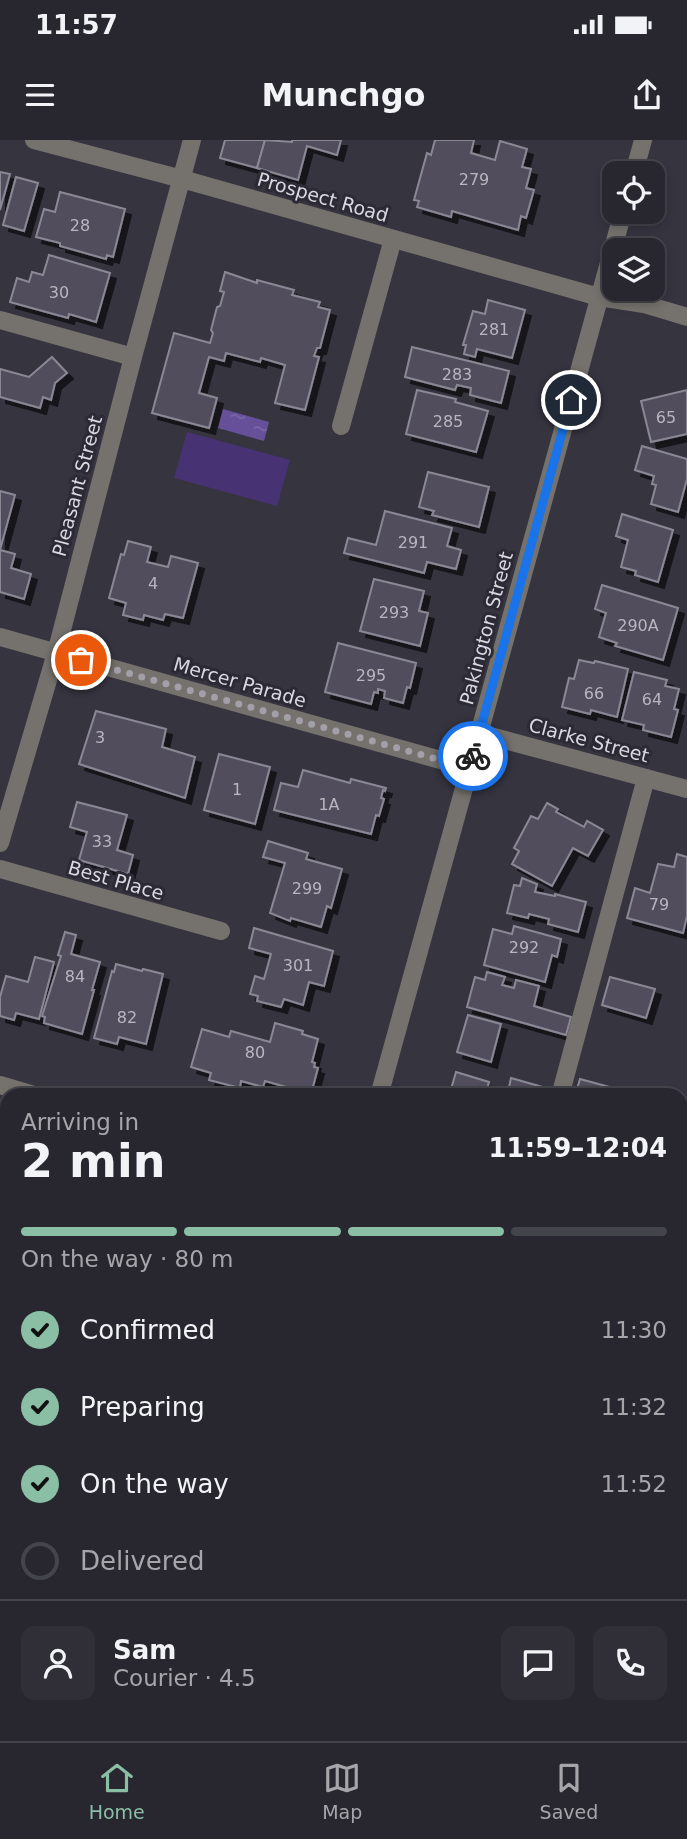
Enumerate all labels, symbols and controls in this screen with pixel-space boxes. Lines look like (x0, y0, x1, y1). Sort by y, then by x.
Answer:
text: 11:57 (35, 10, 118, 40)
icon: menu (21, 76, 59, 114)
text: Munchgo (261, 76, 426, 114)
icon: share (628, 76, 666, 114)
map controls (602, 161, 665, 301)
button: locate (602, 161, 665, 224)
street label: Prospect Road (255, 168, 391, 226)
house number: 279 (459, 170, 489, 189)
house number: 28 (70, 216, 90, 235)
button: layers (602, 238, 665, 301)
house number: 30 (49, 283, 69, 302)
house number: 281 (479, 320, 509, 339)
house number: 283 (442, 365, 472, 384)
pin (541, 370, 601, 430)
icon: home (552, 381, 590, 419)
house number: 65 (656, 408, 676, 427)
house number: 285 (433, 412, 463, 431)
street label: Pleasant Street (48, 413, 106, 559)
house number: 291 (398, 533, 428, 552)
street label: Pakington Street (455, 549, 517, 707)
house number: 4 (148, 574, 158, 593)
house number: 293 (379, 603, 409, 622)
house number: 290A (617, 616, 659, 635)
pin (51, 630, 111, 690)
icon: bag (62, 641, 100, 679)
street label: Mercer Parade (171, 653, 309, 711)
house number: 295 (356, 666, 386, 685)
house number: 66 (584, 684, 604, 703)
house number: 64 (642, 690, 662, 709)
street label: Clarke Street (526, 713, 652, 767)
courier (438, 721, 508, 791)
house number: 3 (95, 728, 105, 747)
icon: bike (454, 737, 492, 775)
house number: 1 (232, 780, 242, 799)
house number: 1A (318, 795, 340, 814)
house number: 33 (92, 832, 112, 851)
street label: Best Place (66, 856, 166, 904)
house number: 299 (292, 879, 322, 898)
house number: 79 (649, 895, 669, 914)
house number: 292 (509, 938, 539, 957)
house number: 301 (283, 956, 313, 975)
house number: 84 (65, 967, 85, 986)
house number: 82 (117, 1008, 137, 1027)
house number: 80 (245, 1043, 265, 1062)
text: Arriving in (21, 1109, 139, 1135)
text: 11:59–12:04 (488, 1133, 667, 1163)
text: 2 min (21, 1134, 165, 1188)
text: On the way · 80 m (21, 1246, 233, 1272)
icon: check (21, 1311, 59, 1349)
text: Confirmed (80, 1315, 215, 1345)
text: 11:30 (601, 1317, 667, 1343)
icon: check (21, 1388, 59, 1426)
text: Preparing (80, 1392, 205, 1422)
text: 11:32 (601, 1394, 667, 1420)
icon: check (21, 1465, 59, 1503)
text: On the way (80, 1469, 229, 1499)
text: 11:52 (601, 1471, 667, 1497)
text: Delivered (80, 1546, 204, 1576)
button: person (21, 1626, 95, 1700)
button: chat (501, 1626, 575, 1700)
button: phone (593, 1626, 667, 1700)
text: Sam (113, 1635, 176, 1665)
text: Courier · 4.5 (113, 1665, 256, 1691)
tab: Home (89, 1759, 145, 1823)
tab: Map (322, 1759, 362, 1823)
tab: Saved (540, 1759, 598, 1823)

